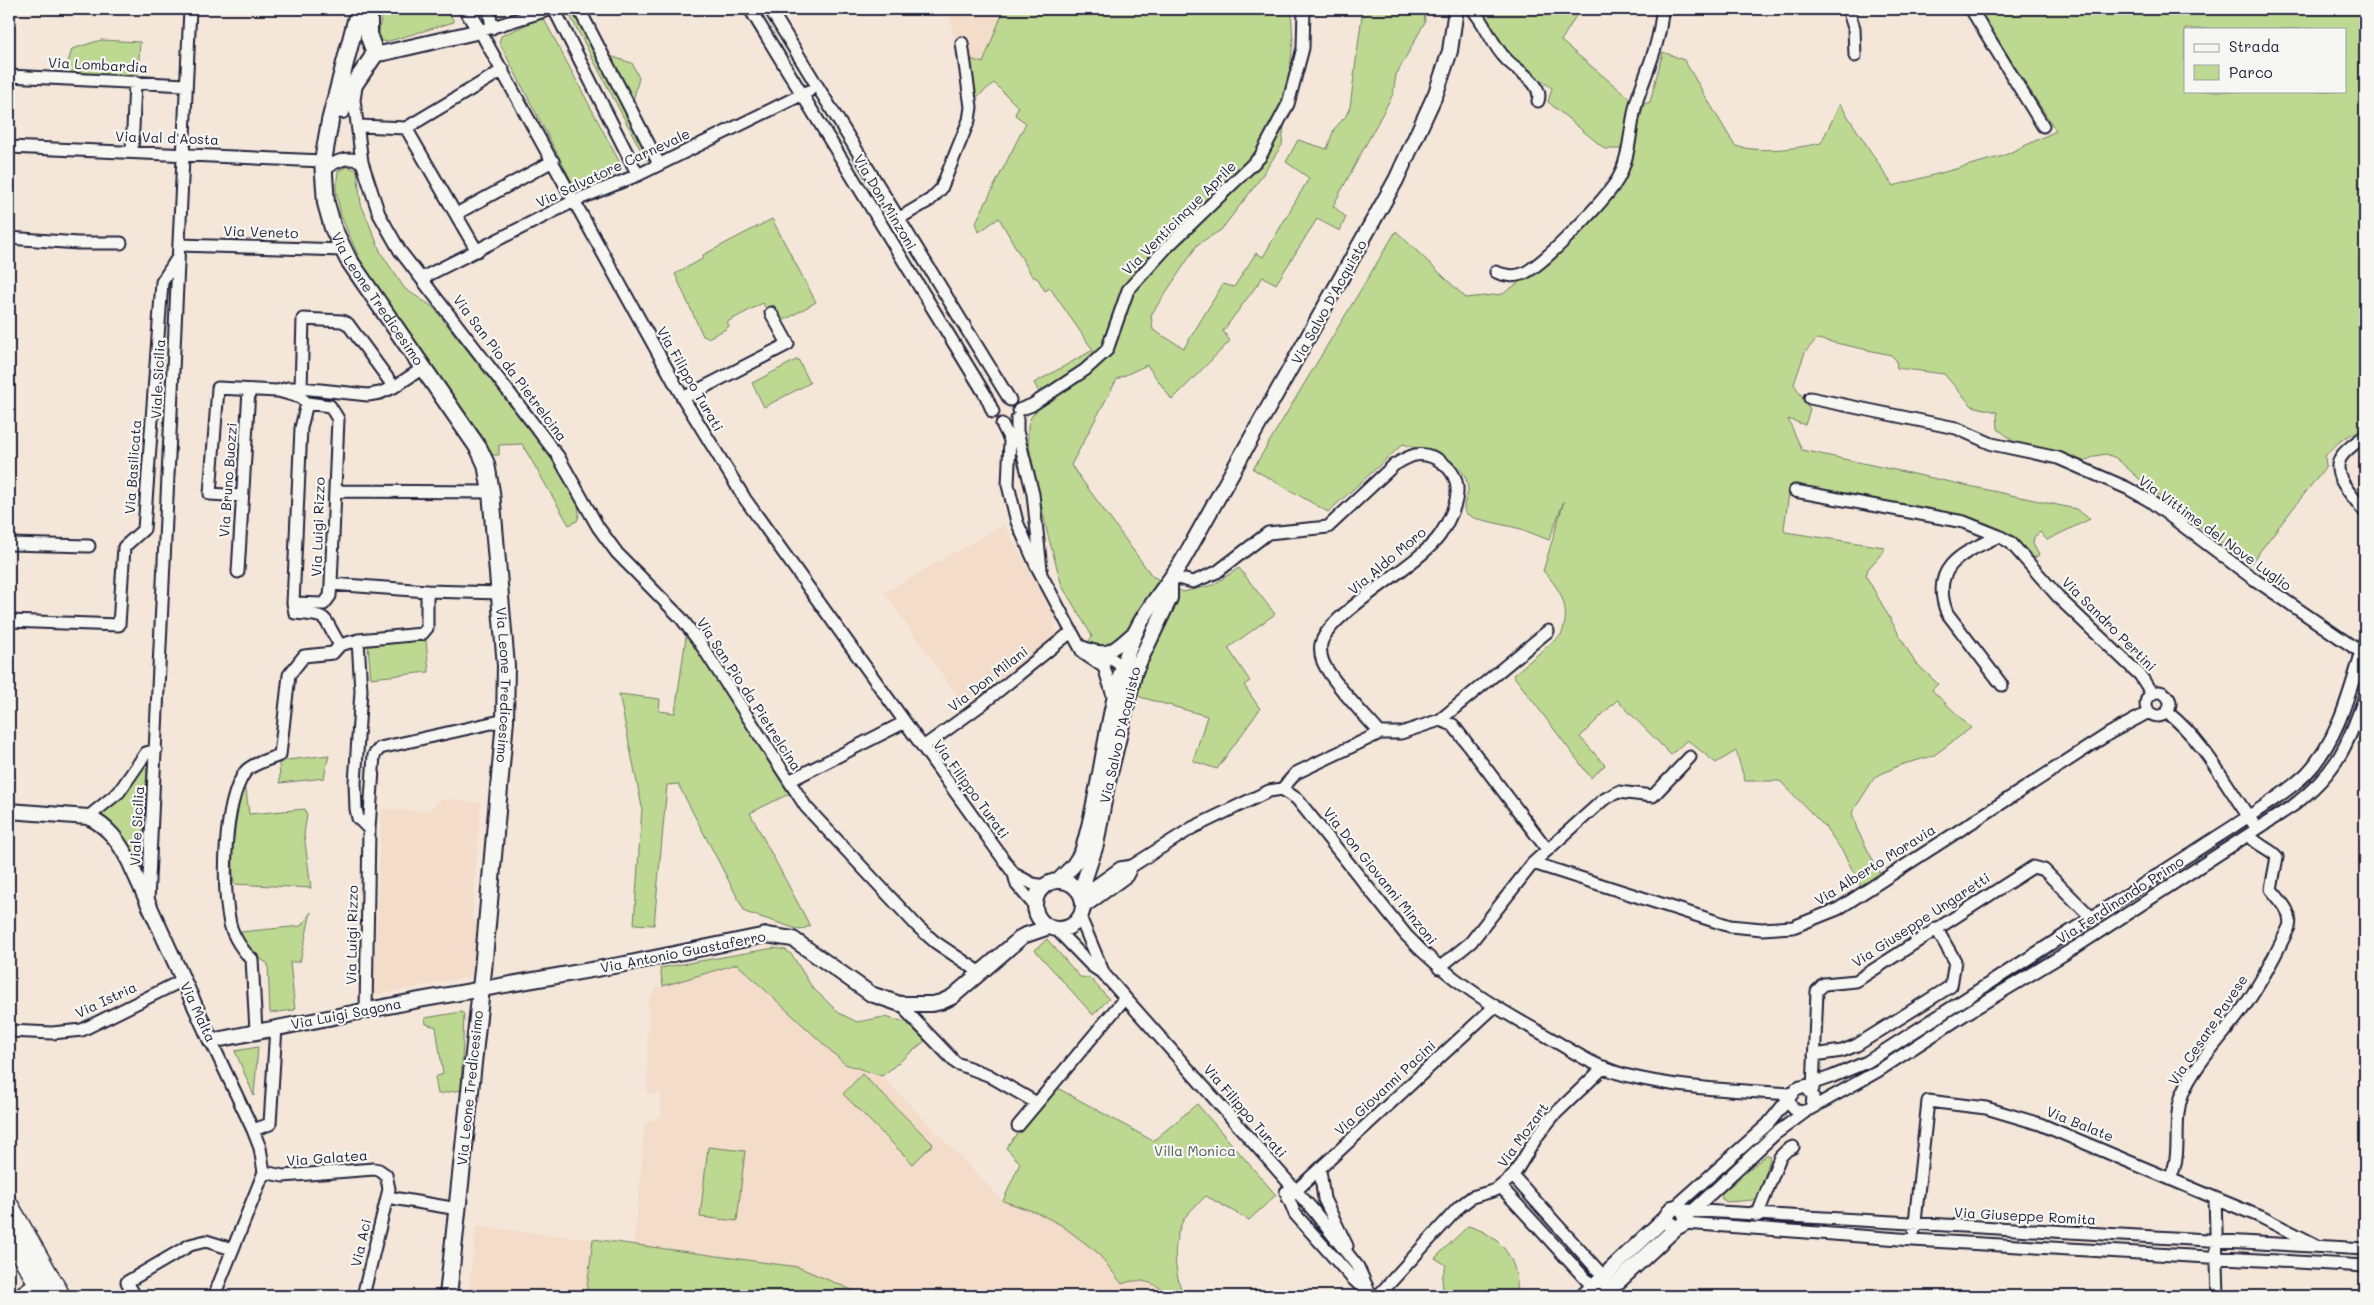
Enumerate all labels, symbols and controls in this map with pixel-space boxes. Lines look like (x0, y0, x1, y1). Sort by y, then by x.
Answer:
legend (2184, 28, 2346, 92)
text: Strada (2229, 36, 2280, 56)
street label: Via Lombardia (48, 52, 148, 77)
text: Parco (2229, 62, 2273, 82)
street label: Via Salvatore Carnevale (533, 123, 693, 212)
street label: Via Val d'Aosta (115, 126, 219, 149)
street label: Via Don Minzoni (849, 151, 921, 253)
street label: Via Venticinque Aprile (1117, 156, 1240, 279)
street label: Via Veneto (223, 221, 299, 242)
street label: Via Leone Tredicesimo (327, 229, 428, 369)
street label: Via Salvo D'Acquisto (1286, 236, 1371, 367)
street label: Via San Pio da Pietrelcina (449, 291, 572, 445)
street label: Via Filippo Turati (653, 323, 728, 435)
street label: Viale Sicilia (146, 339, 169, 419)
street label: Via Basilicata (120, 419, 145, 515)
street label: Via Bruno Buozzi (214, 422, 241, 538)
street label: Via Vittime del Nove Luglio (2135, 471, 2296, 595)
street label: Via Luigi Rizzo (306, 477, 329, 577)
street label: Via Aldo Moro (1344, 522, 1430, 599)
street label: Via Sandro Pertini (2058, 572, 2161, 675)
street label: Via Leone Tredicesimo (492, 606, 516, 763)
street label: Via San Pio da Pietrelcina (693, 614, 806, 774)
street label: Via Don Milani (944, 641, 1032, 716)
street label: Via Salvo D'Acquisto (1095, 665, 1144, 805)
street label: Via Filippo Turati (929, 735, 1014, 842)
street label: Viale Sicilia (125, 786, 148, 866)
street label: Via Don Giovanni Minzoni (1319, 803, 1442, 948)
street label: Via Alberto Moravia (1811, 820, 1939, 909)
street label: Via Ferdinando Primo (2052, 851, 2187, 948)
street label: Via Giuseppe Ungaretti (1848, 868, 1993, 971)
street label: Via Luigi Rizzo (341, 885, 362, 985)
street label: Via Antonio Guastaferro (599, 926, 767, 977)
street label: Via Cesare Pavese (2163, 971, 2252, 1089)
street label: Via Istria (72, 977, 140, 1022)
street label: Via Malta (176, 978, 221, 1045)
street label: Via Luigi Sagona (289, 993, 403, 1034)
street label: Via Leone Tredicesimo (452, 1009, 487, 1166)
street label: Via Giovanni Pacini (1330, 1036, 1439, 1139)
street label: Via Filippo Turati (1199, 1060, 1291, 1161)
street label: Via Mozart (1493, 1099, 1553, 1171)
street label: Via Balate (2044, 1101, 2117, 1146)
park label: Villa Monica (1154, 1141, 1236, 1160)
street label: Via Galatea (286, 1145, 368, 1170)
street label: Via Giuseppe Romita (1953, 1202, 2097, 1229)
street label: Via Aci (346, 1217, 375, 1269)

